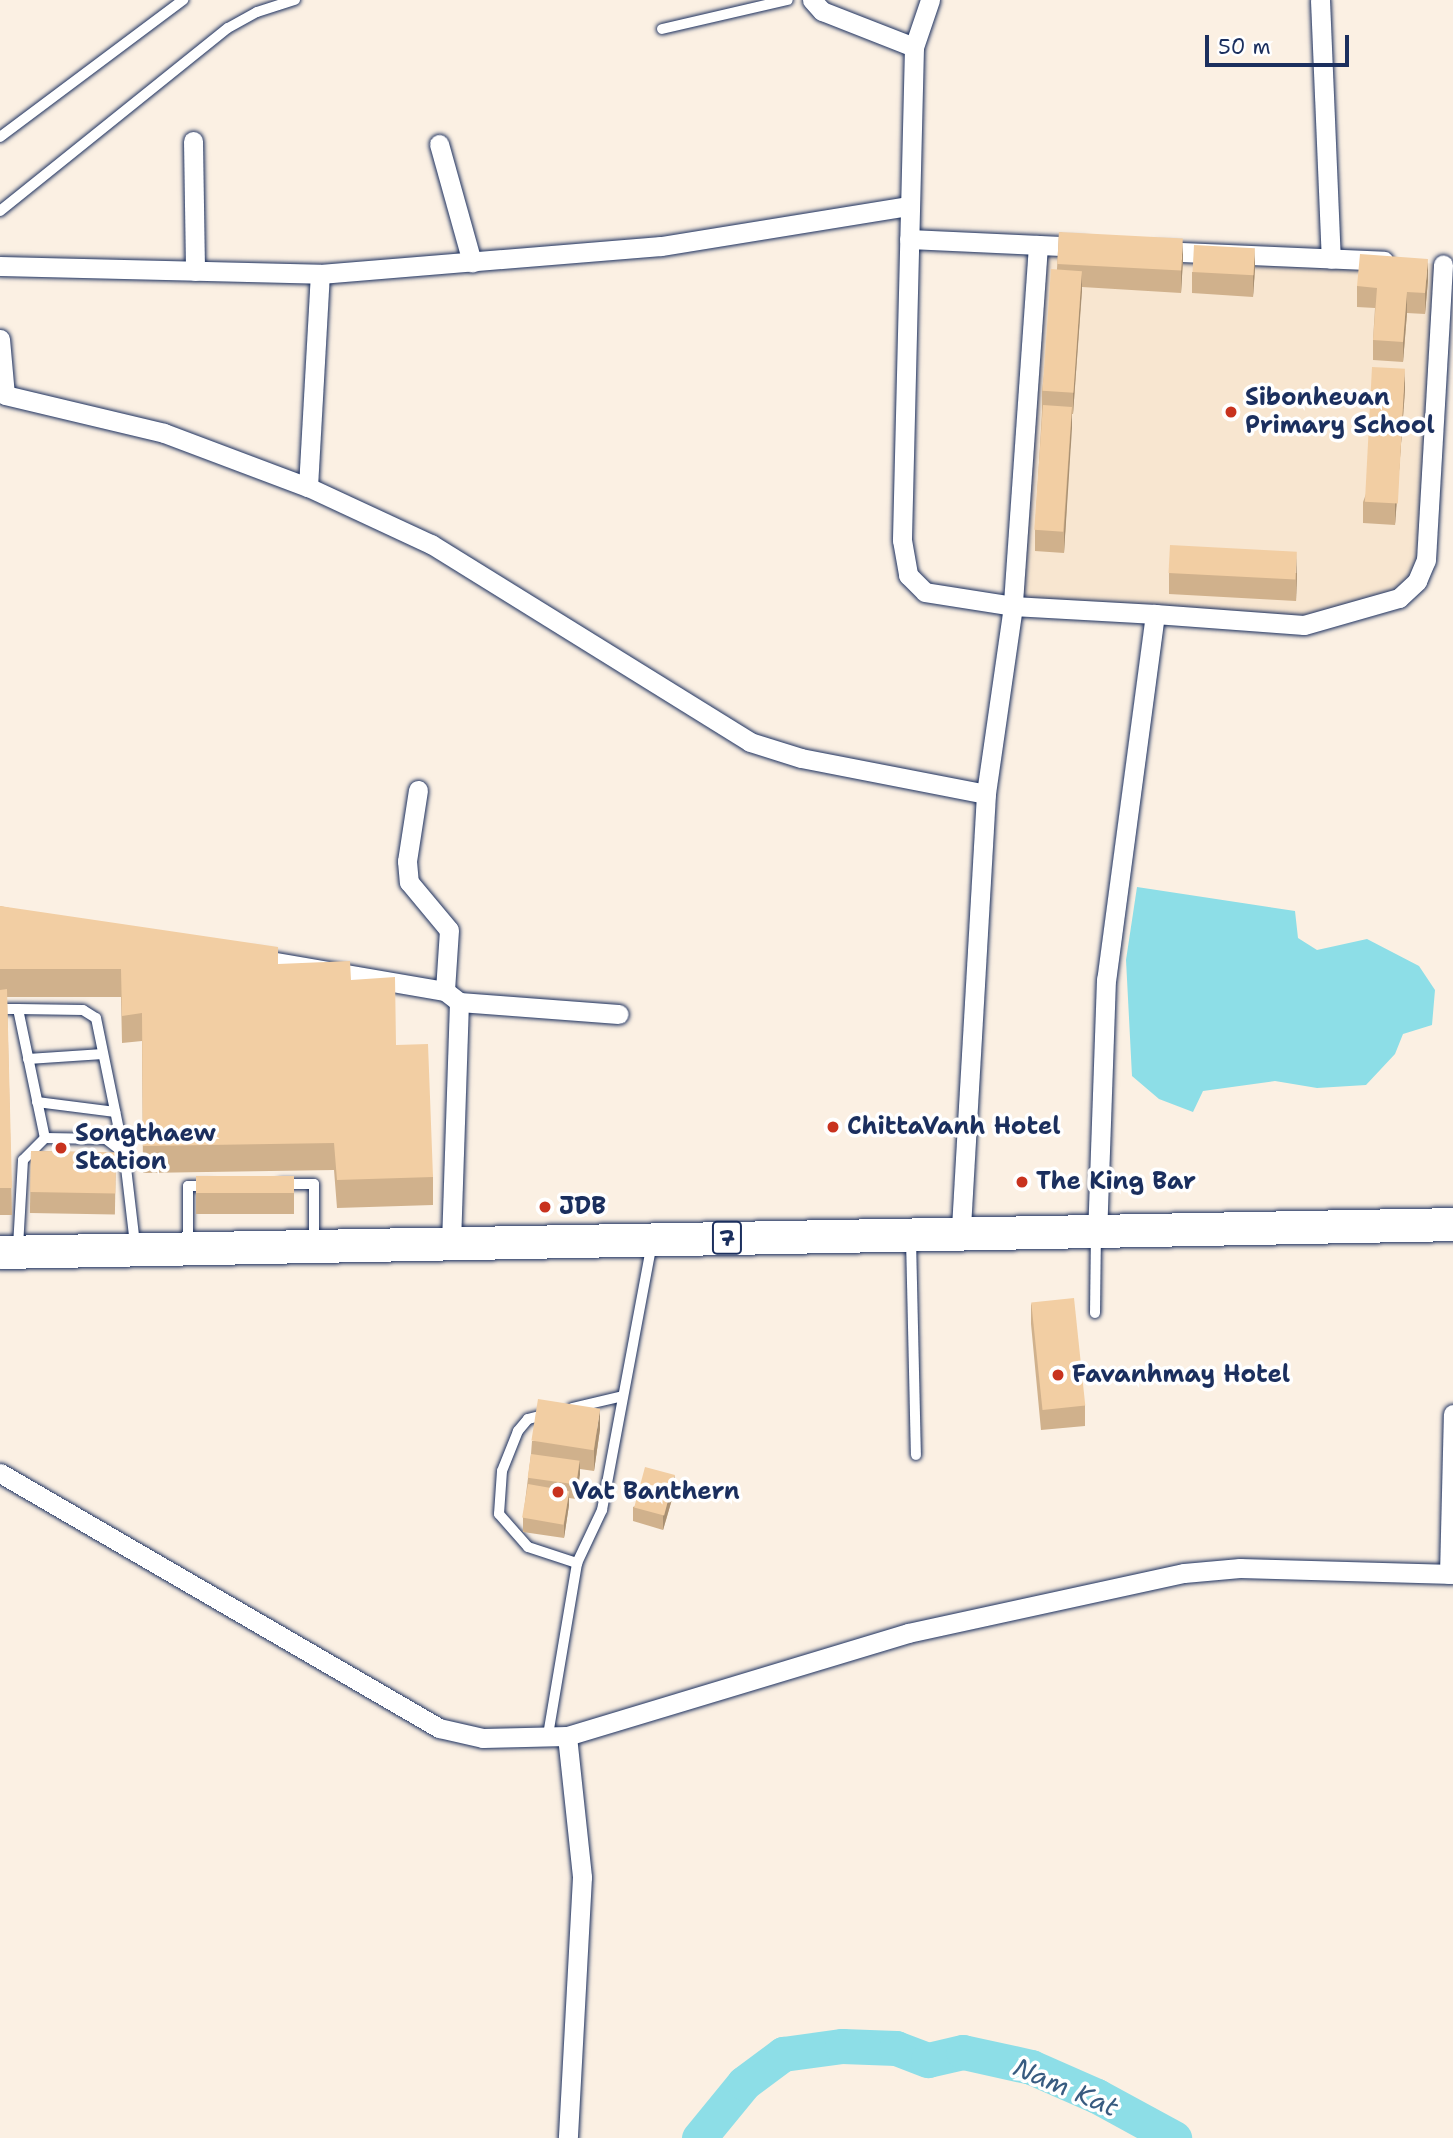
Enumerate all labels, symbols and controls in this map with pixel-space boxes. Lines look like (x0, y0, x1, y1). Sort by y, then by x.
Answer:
scale bar (1208, 21, 1352, 65)
text: 50 m (1218, 33, 1271, 61)
place label: Sibonheuan Primary School (1245, 384, 1435, 440)
marker: Sibonheuan Primary School (1223, 404, 1239, 420)
place label: ChittaVanh Hotel (847, 1113, 1060, 1141)
marker: ChittaVanh Hotel (825, 1119, 841, 1135)
place label: Songthaew Station (75, 1120, 216, 1176)
marker: Songthaew Station (53, 1140, 69, 1156)
place label: The King Bar (1036, 1168, 1196, 1196)
marker: The King Bar (1014, 1174, 1030, 1190)
place label: JDB (559, 1193, 606, 1221)
marker: JDB (537, 1199, 553, 1215)
road number: 7 (711, 1218, 743, 1258)
place label: Favanhmay Hotel (1072, 1361, 1290, 1389)
marker: Favanhmay Hotel (1050, 1367, 1066, 1383)
place label: Vat Banthern (572, 1478, 740, 1506)
marker: Vat Banthern (550, 1484, 566, 1500)
water label: Nam Kat (1009, 2051, 1123, 2123)

